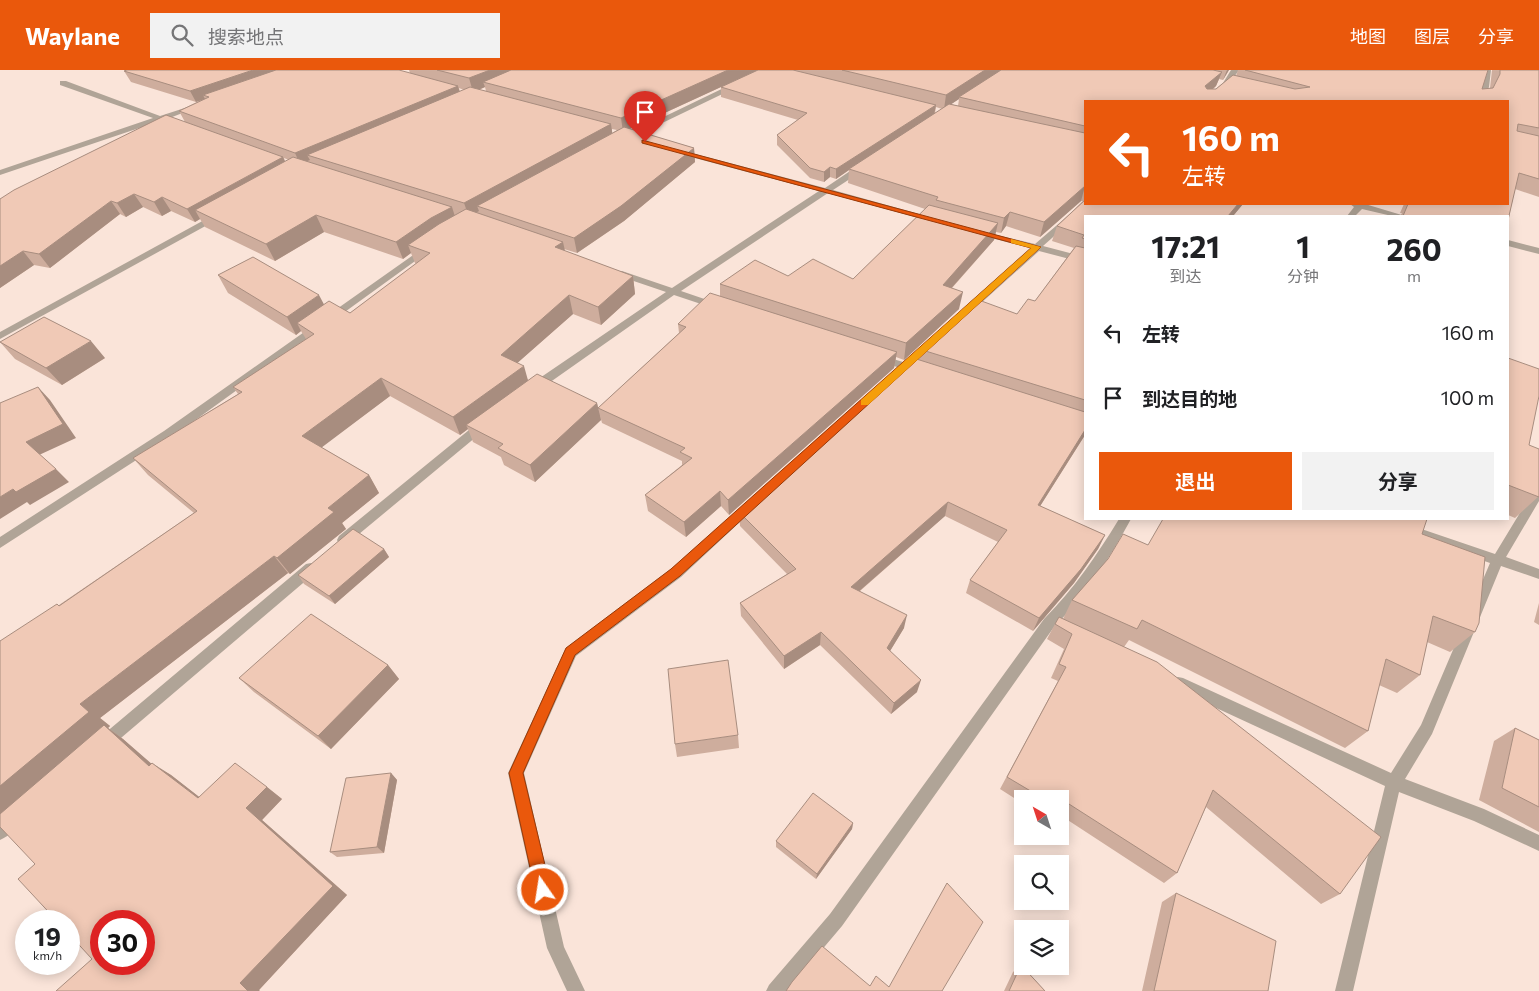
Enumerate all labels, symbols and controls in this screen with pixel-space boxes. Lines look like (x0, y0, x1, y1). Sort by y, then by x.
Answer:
search box (150, 13, 500, 58)
text: Waylane (25, 21, 120, 50)
icon: search (168, 21, 196, 49)
text: 搜索地点 (208, 25, 284, 48)
text: 地图 (1350, 25, 1386, 47)
text: 图层 (1414, 25, 1450, 47)
text: 分享 (1478, 25, 1514, 47)
pin (624, 91, 666, 142)
icon: arrive (631, 98, 659, 126)
text: 160 m (1182, 115, 1280, 158)
icon: left (1099, 120, 1164, 185)
text: 左转 (1182, 162, 1226, 189)
text: 17:21 (1151, 227, 1220, 264)
text: 1 (1296, 227, 1310, 264)
text: 260 (1386, 230, 1442, 267)
text: 到达 (1170, 266, 1202, 285)
text: 分钟 (1287, 266, 1319, 285)
text: m (1407, 266, 1421, 285)
icon: left (1099, 319, 1127, 347)
text: 160 m (1442, 321, 1494, 344)
text: 左转 (1142, 322, 1180, 345)
icon: arrive (1099, 384, 1127, 412)
text: 100 m (1441, 386, 1494, 409)
text: 到达目的地 (1142, 387, 1237, 410)
button: 退出 (1099, 452, 1292, 510)
button: 分享 (1302, 452, 1494, 510)
north arrow (1014, 790, 1069, 845)
map controls (1014, 790, 1069, 975)
button: search (1014, 855, 1069, 910)
position arrow (516, 863, 568, 915)
speed limit sign: 30 (90, 910, 155, 975)
button: layers (1014, 920, 1069, 975)
text: 19 (34, 921, 61, 951)
text: km/h (33, 948, 62, 962)

